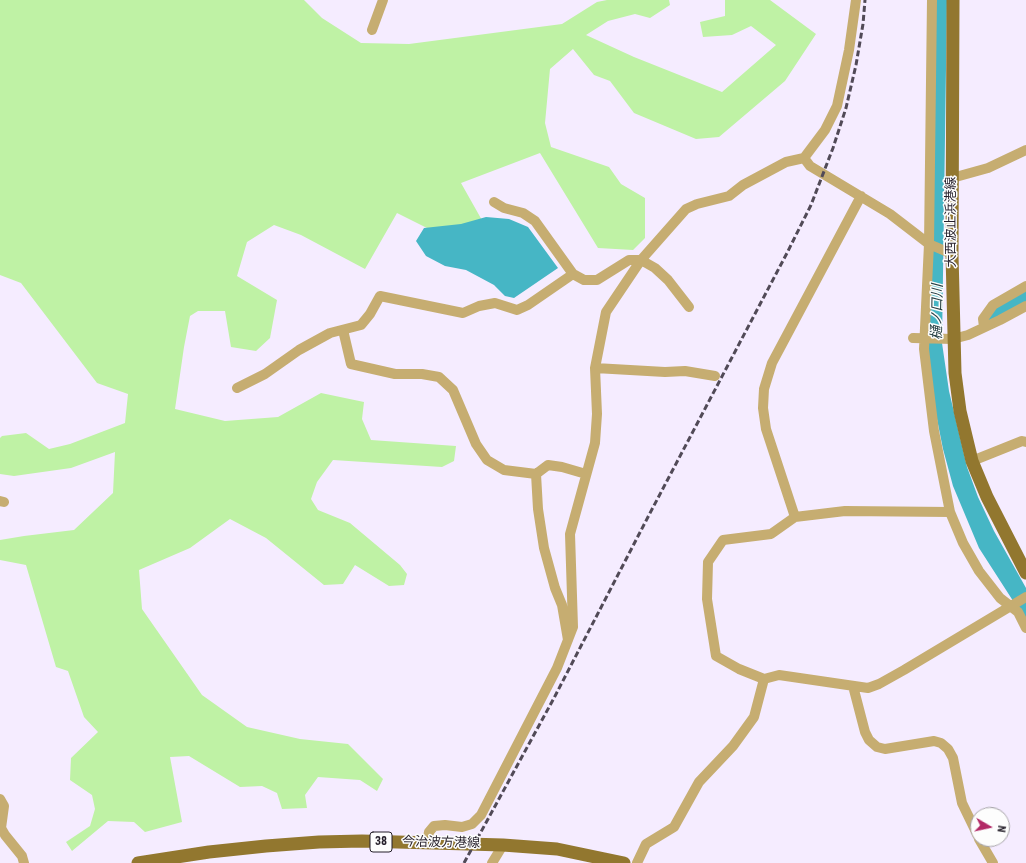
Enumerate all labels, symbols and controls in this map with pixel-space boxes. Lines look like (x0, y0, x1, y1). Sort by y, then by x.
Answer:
street label: 大西波止浜港線 (944, 177, 960, 267)
water label: 樋ノ口川 (929, 284, 947, 340)
north arrow (970, 807, 1010, 847)
text: N (994, 824, 1008, 833)
road number: 38 (370, 832, 392, 852)
street label: 今治波方港線 (402, 835, 480, 851)

